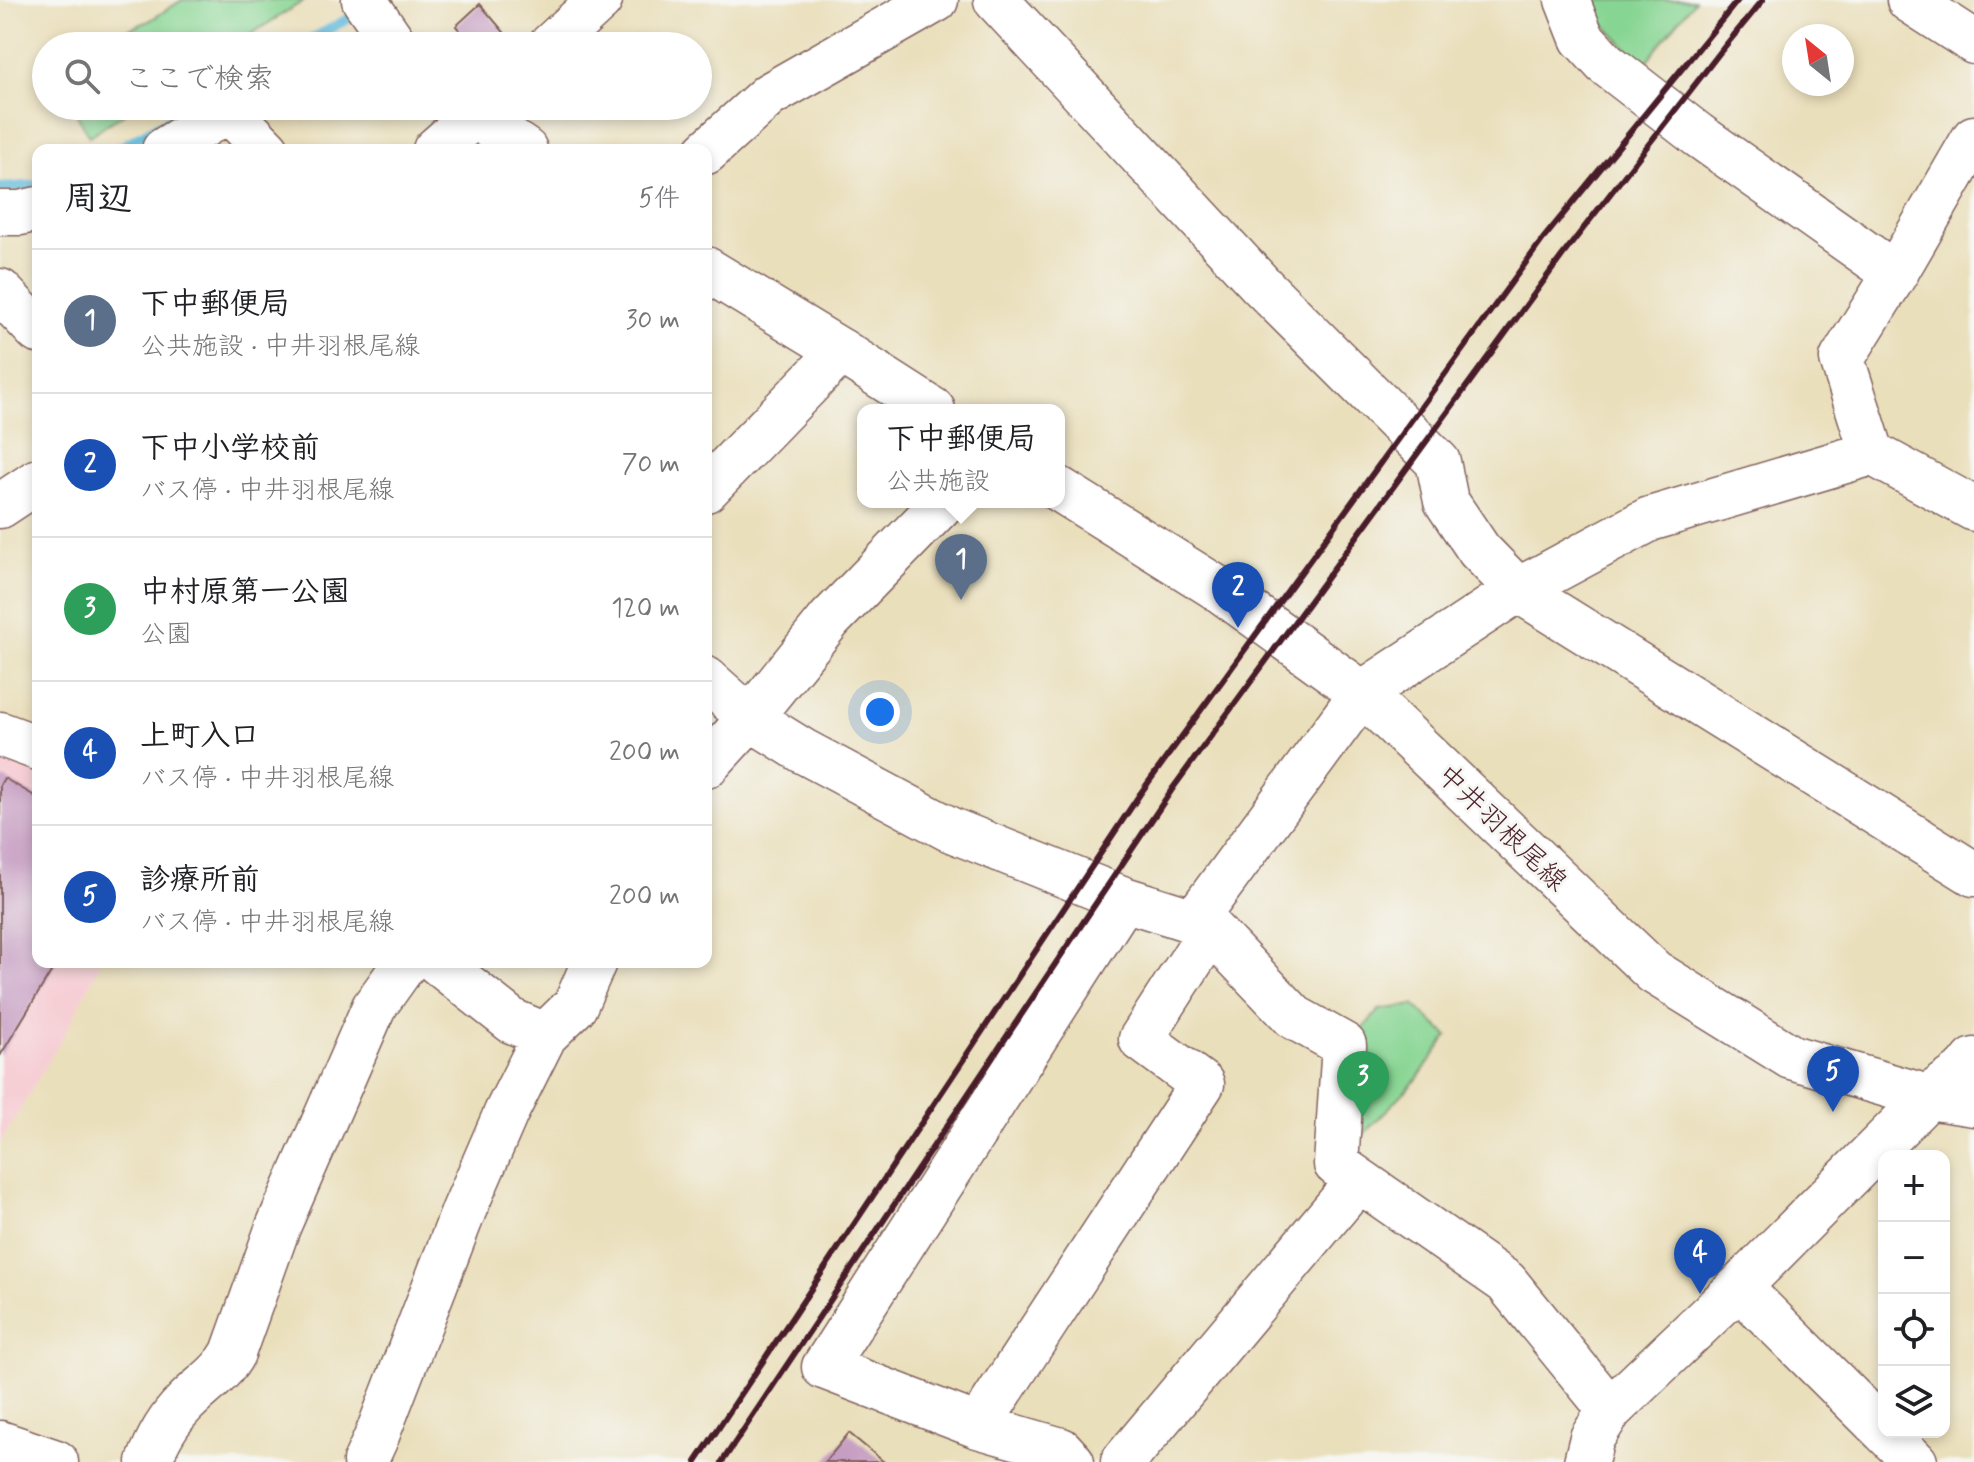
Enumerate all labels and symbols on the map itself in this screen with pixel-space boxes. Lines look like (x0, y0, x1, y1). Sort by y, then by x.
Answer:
north arrow (1782, 24, 1854, 96)
pin: 1 (935, 534, 987, 600)
pin: 2 (1212, 562, 1264, 628)
your location (860, 692, 900, 732)
street label: 中井羽根尾線 (1428, 757, 1575, 900)
pin: 5 (1807, 1046, 1859, 1112)
pin: 3 (1337, 1051, 1389, 1117)
pin: 4 (1674, 1228, 1726, 1294)

